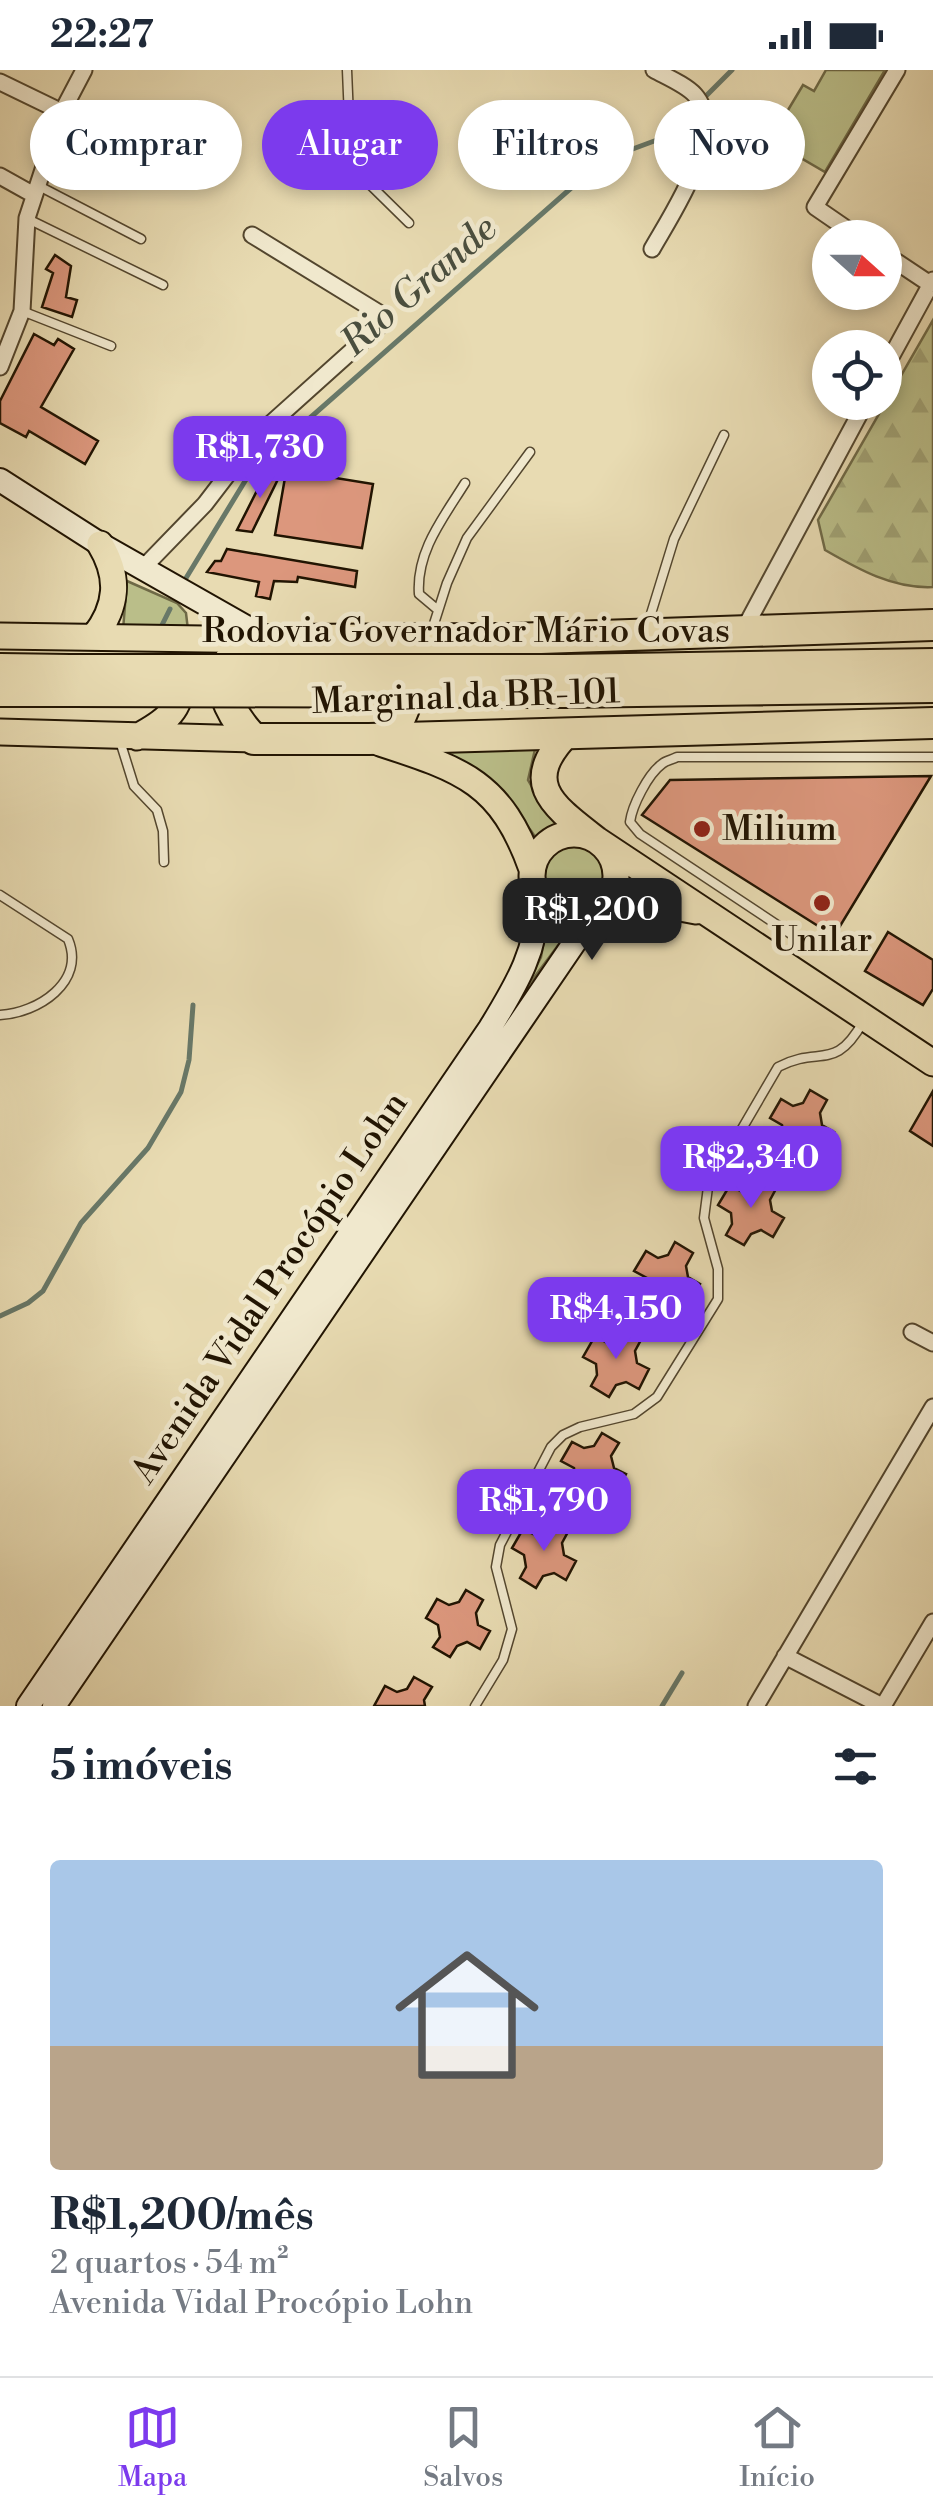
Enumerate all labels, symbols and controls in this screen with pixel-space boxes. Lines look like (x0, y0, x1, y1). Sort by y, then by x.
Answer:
text: 22:27 (50, 12, 154, 59)
chip: Comprar (30, 100, 242, 190)
chip: Alugar (262, 100, 438, 190)
chip: Filtros (458, 100, 634, 190)
chip: Novo (654, 100, 805, 190)
water label: Rio Grande (331, 205, 507, 367)
north arrow (812, 220, 902, 310)
map controls (812, 220, 902, 420)
button: locate (812, 330, 902, 420)
pin: R$1,730 (168, 416, 352, 501)
text: R$1,730 (195, 428, 325, 468)
street label: Rodovia Governador Mário Covas (202, 610, 730, 653)
street label: Marginal da BR-101 (311, 670, 621, 724)
place label: Milium (722, 808, 837, 851)
marker: Milium (691, 818, 713, 840)
pin: R$1,200 (500, 878, 684, 963)
text: R$1,200 (525, 890, 659, 930)
marker: Unilar (811, 892, 833, 914)
place label: Unilar (772, 919, 872, 962)
street label: Avenida Vidal Procópio Lohn (122, 1084, 417, 1493)
pin: R$2,340 (659, 1126, 843, 1211)
text: R$2,340 (682, 1138, 820, 1178)
pin: R$4,150 (524, 1277, 708, 1362)
text: R$4,150 (550, 1289, 682, 1329)
pin: R$1,790 (452, 1469, 636, 1554)
text: R$1,790 (479, 1481, 609, 1521)
icon: filters (828, 1739, 883, 1794)
text: 5 imóveis (50, 1740, 233, 1793)
icon: home (377, 1925, 557, 2105)
text: R$1,200/mês (50, 2190, 314, 2243)
text: 2 quartos · 54 m² (50, 2243, 288, 2283)
text: Avenida Vidal Procópio Lohn (50, 2283, 473, 2323)
tab: Mapa (118, 2400, 187, 2495)
tab: Salvos (423, 2400, 503, 2495)
tab: Início (739, 2400, 815, 2495)

